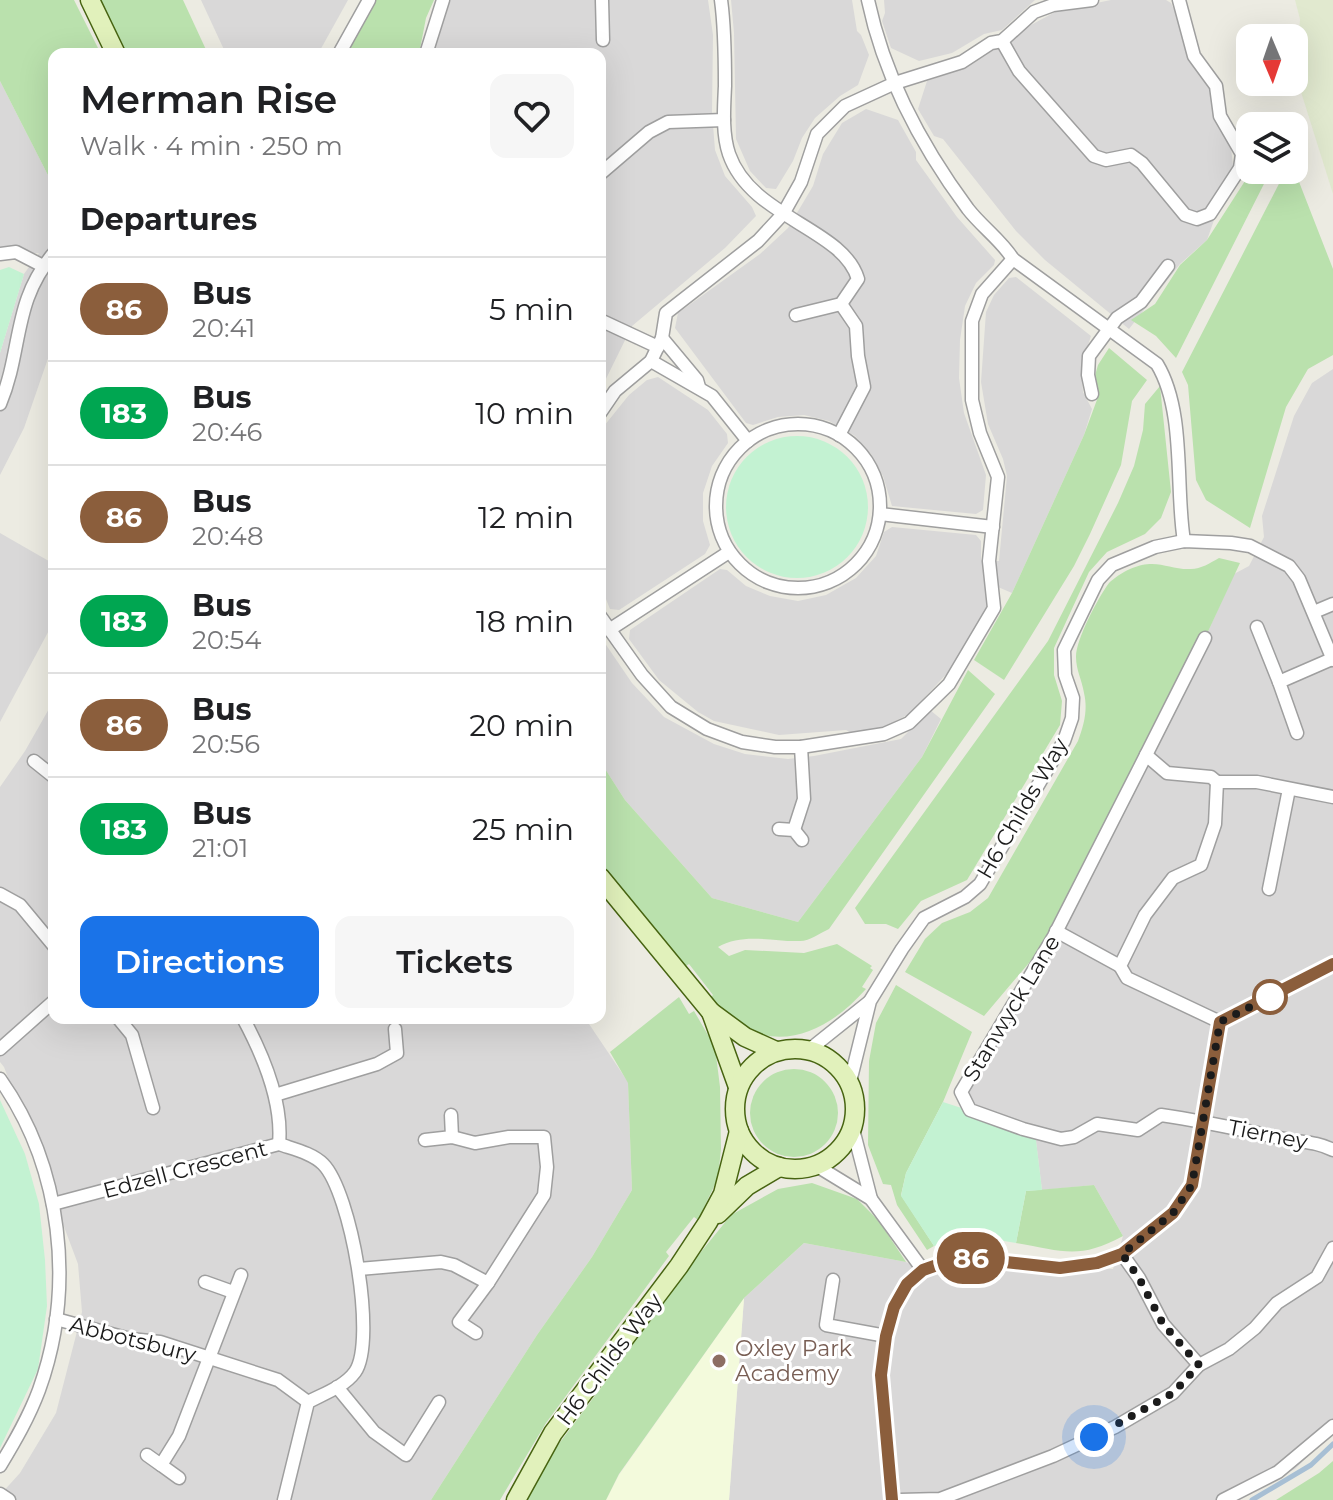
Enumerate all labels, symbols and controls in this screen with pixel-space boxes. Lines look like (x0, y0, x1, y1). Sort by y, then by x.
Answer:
north arrow (1236, 24, 1308, 96)
map controls (1236, 24, 1308, 184)
button: heart (490, 74, 574, 158)
text: Merman Rise (80, 76, 337, 123)
button: layers (1236, 112, 1308, 184)
text: Walk · 4 min · 250 m (80, 130, 343, 162)
text: Departures (80, 201, 257, 238)
text: Bus (192, 275, 252, 312)
text: 5 min (489, 291, 574, 328)
text: 86 (106, 292, 142, 326)
text: 20:41 (192, 312, 255, 344)
text: Bus (192, 379, 252, 416)
text: 10 min (475, 395, 574, 432)
text: 183 (101, 396, 147, 430)
text: 20:46 (192, 416, 262, 448)
text: Bus (192, 483, 252, 520)
text: 12 min (478, 499, 574, 536)
text: 86 (106, 500, 142, 534)
text: 20:48 (192, 520, 263, 552)
text: Bus (192, 587, 252, 624)
text: 18 min (476, 603, 574, 640)
text: 183 (101, 604, 147, 638)
text: 20:54 (192, 624, 261, 656)
text: Bus (192, 691, 252, 728)
text: 20 min (469, 707, 574, 744)
text: 86 (106, 708, 142, 742)
text: 20:56 (192, 728, 260, 760)
street label: H6 Childs Way (971, 733, 1074, 884)
text: Bus (192, 795, 252, 832)
text: 25 min (472, 811, 574, 848)
text: 183 (101, 812, 147, 846)
text: 21:01 (192, 832, 248, 864)
button: Directions (80, 916, 319, 1008)
button: Tickets (335, 916, 574, 1008)
street label: Stanwyck Lane (957, 930, 1066, 1086)
unlabelled marker (1253, 980, 1287, 1014)
street label: Tierney (1226, 1114, 1310, 1155)
street label: Edzell Crescent (100, 1135, 270, 1204)
line badge: 86 (935, 1232, 1007, 1284)
text: 86 (953, 1241, 989, 1275)
street label: H6 Childs Way (551, 1288, 668, 1431)
street label: Abbotsbury (67, 1311, 199, 1368)
place label: Oxley Park Academy (735, 1335, 853, 1387)
marker: Oxley Park Academy (710, 1352, 728, 1370)
your location (1074, 1417, 1114, 1457)

